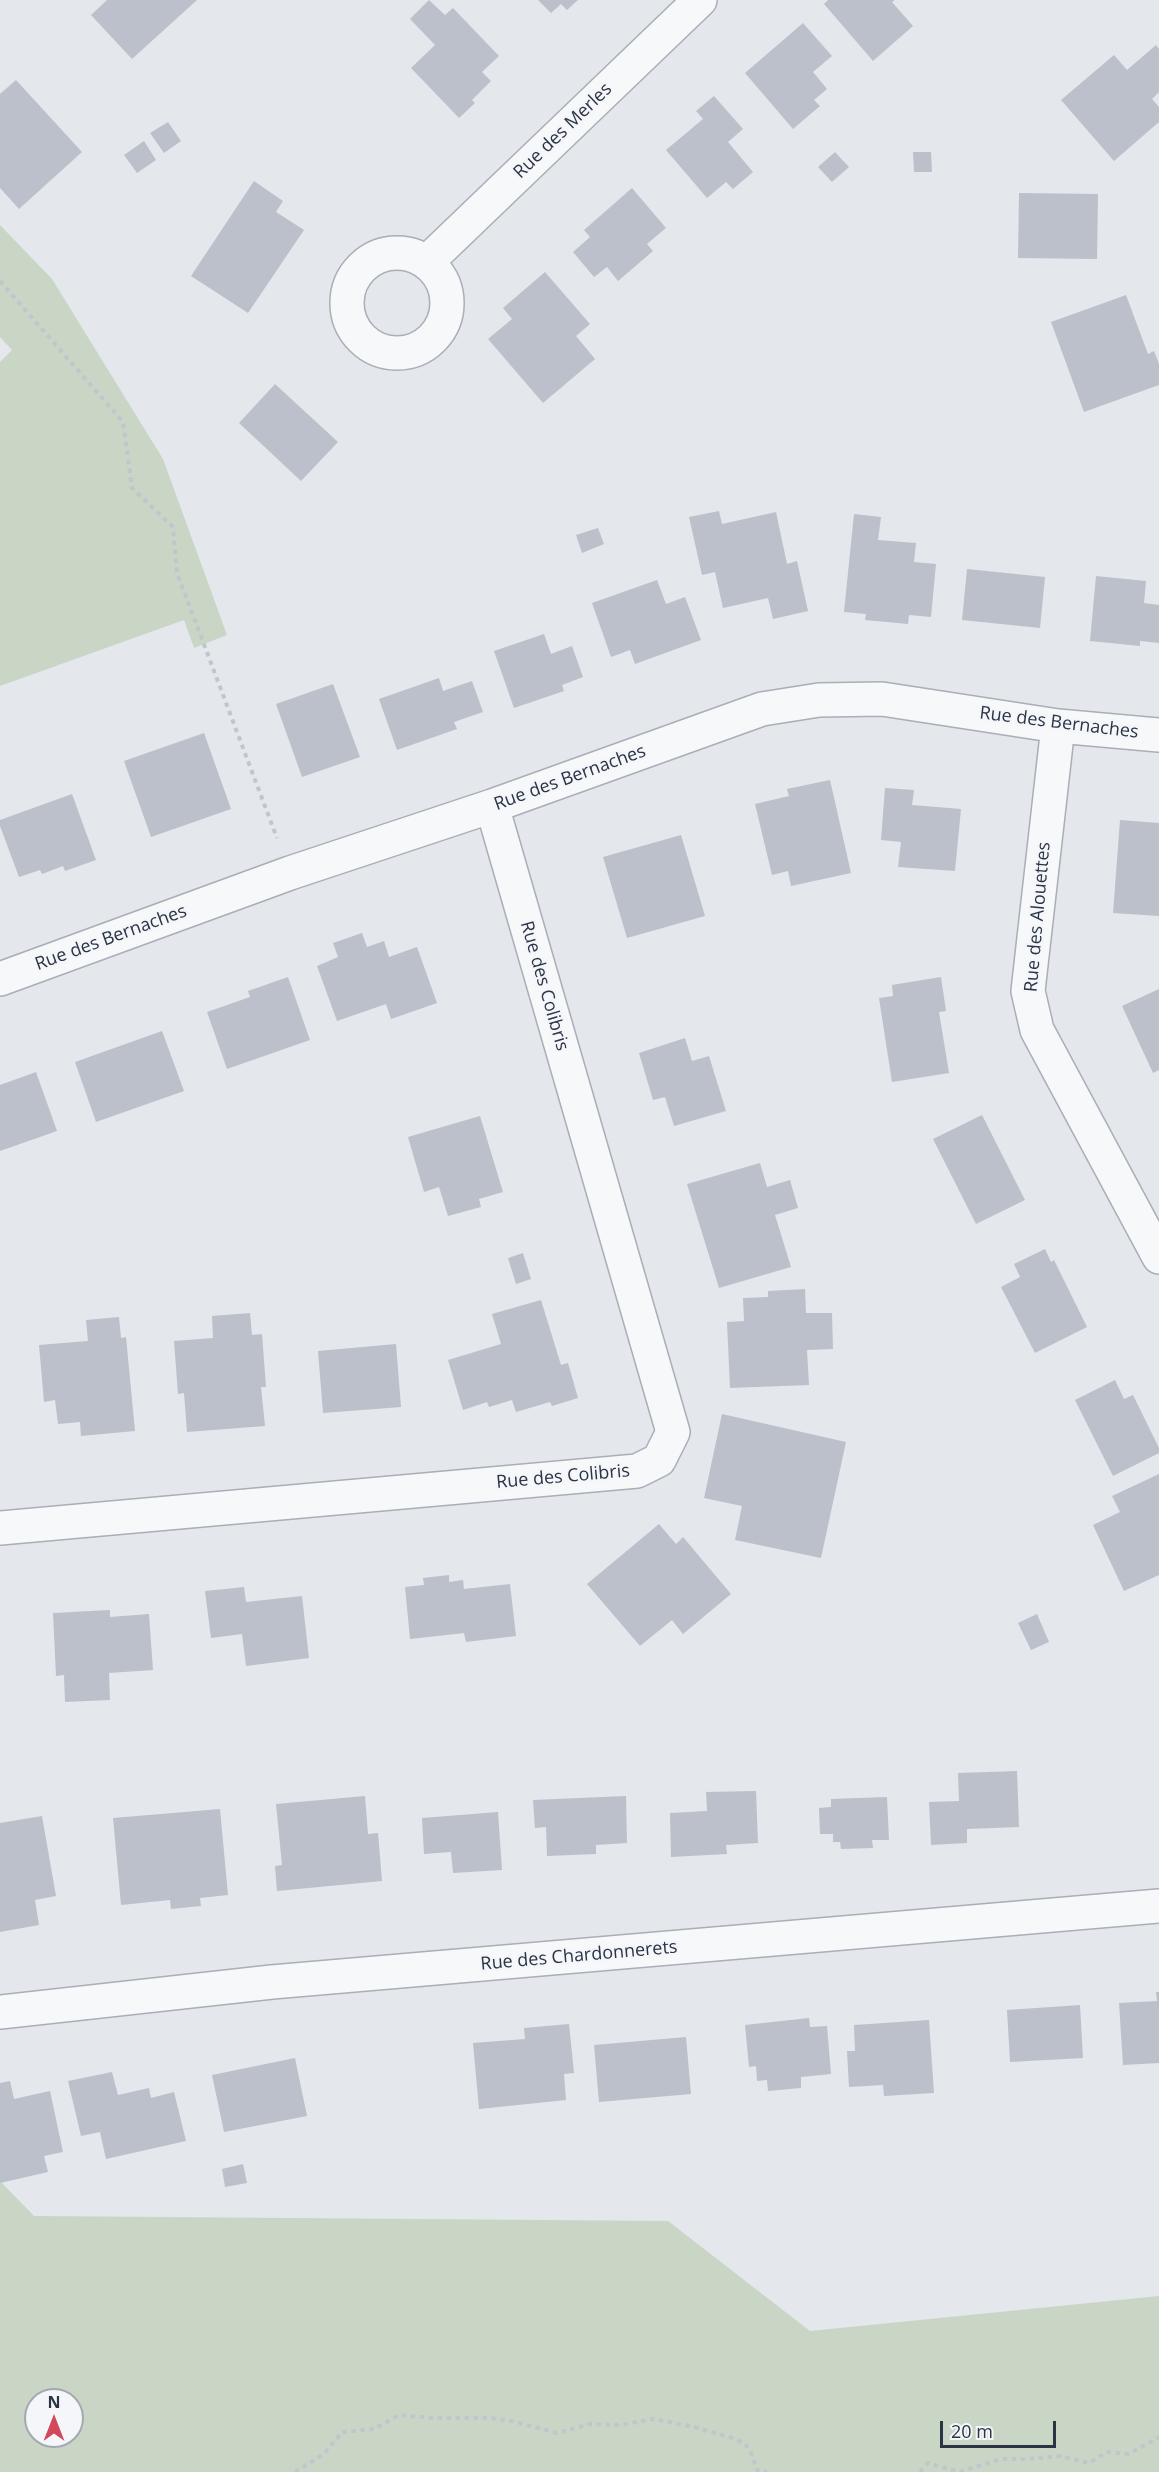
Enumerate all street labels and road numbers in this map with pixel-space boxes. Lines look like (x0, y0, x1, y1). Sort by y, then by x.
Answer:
street label: Rue des Merles (509, 79, 617, 183)
street label: Rue des Bernaches (978, 703, 1140, 743)
street label: Rue des Bernaches (491, 741, 649, 815)
street label: Rue des Alouettes (1021, 841, 1055, 993)
street label: Rue des Bernaches (32, 901, 190, 975)
street label: Rue des Colibris (515, 919, 573, 1053)
street label: Rue des Colibris (495, 1460, 631, 1494)
street label: Rue des Chardonnerets (480, 1937, 678, 1975)

